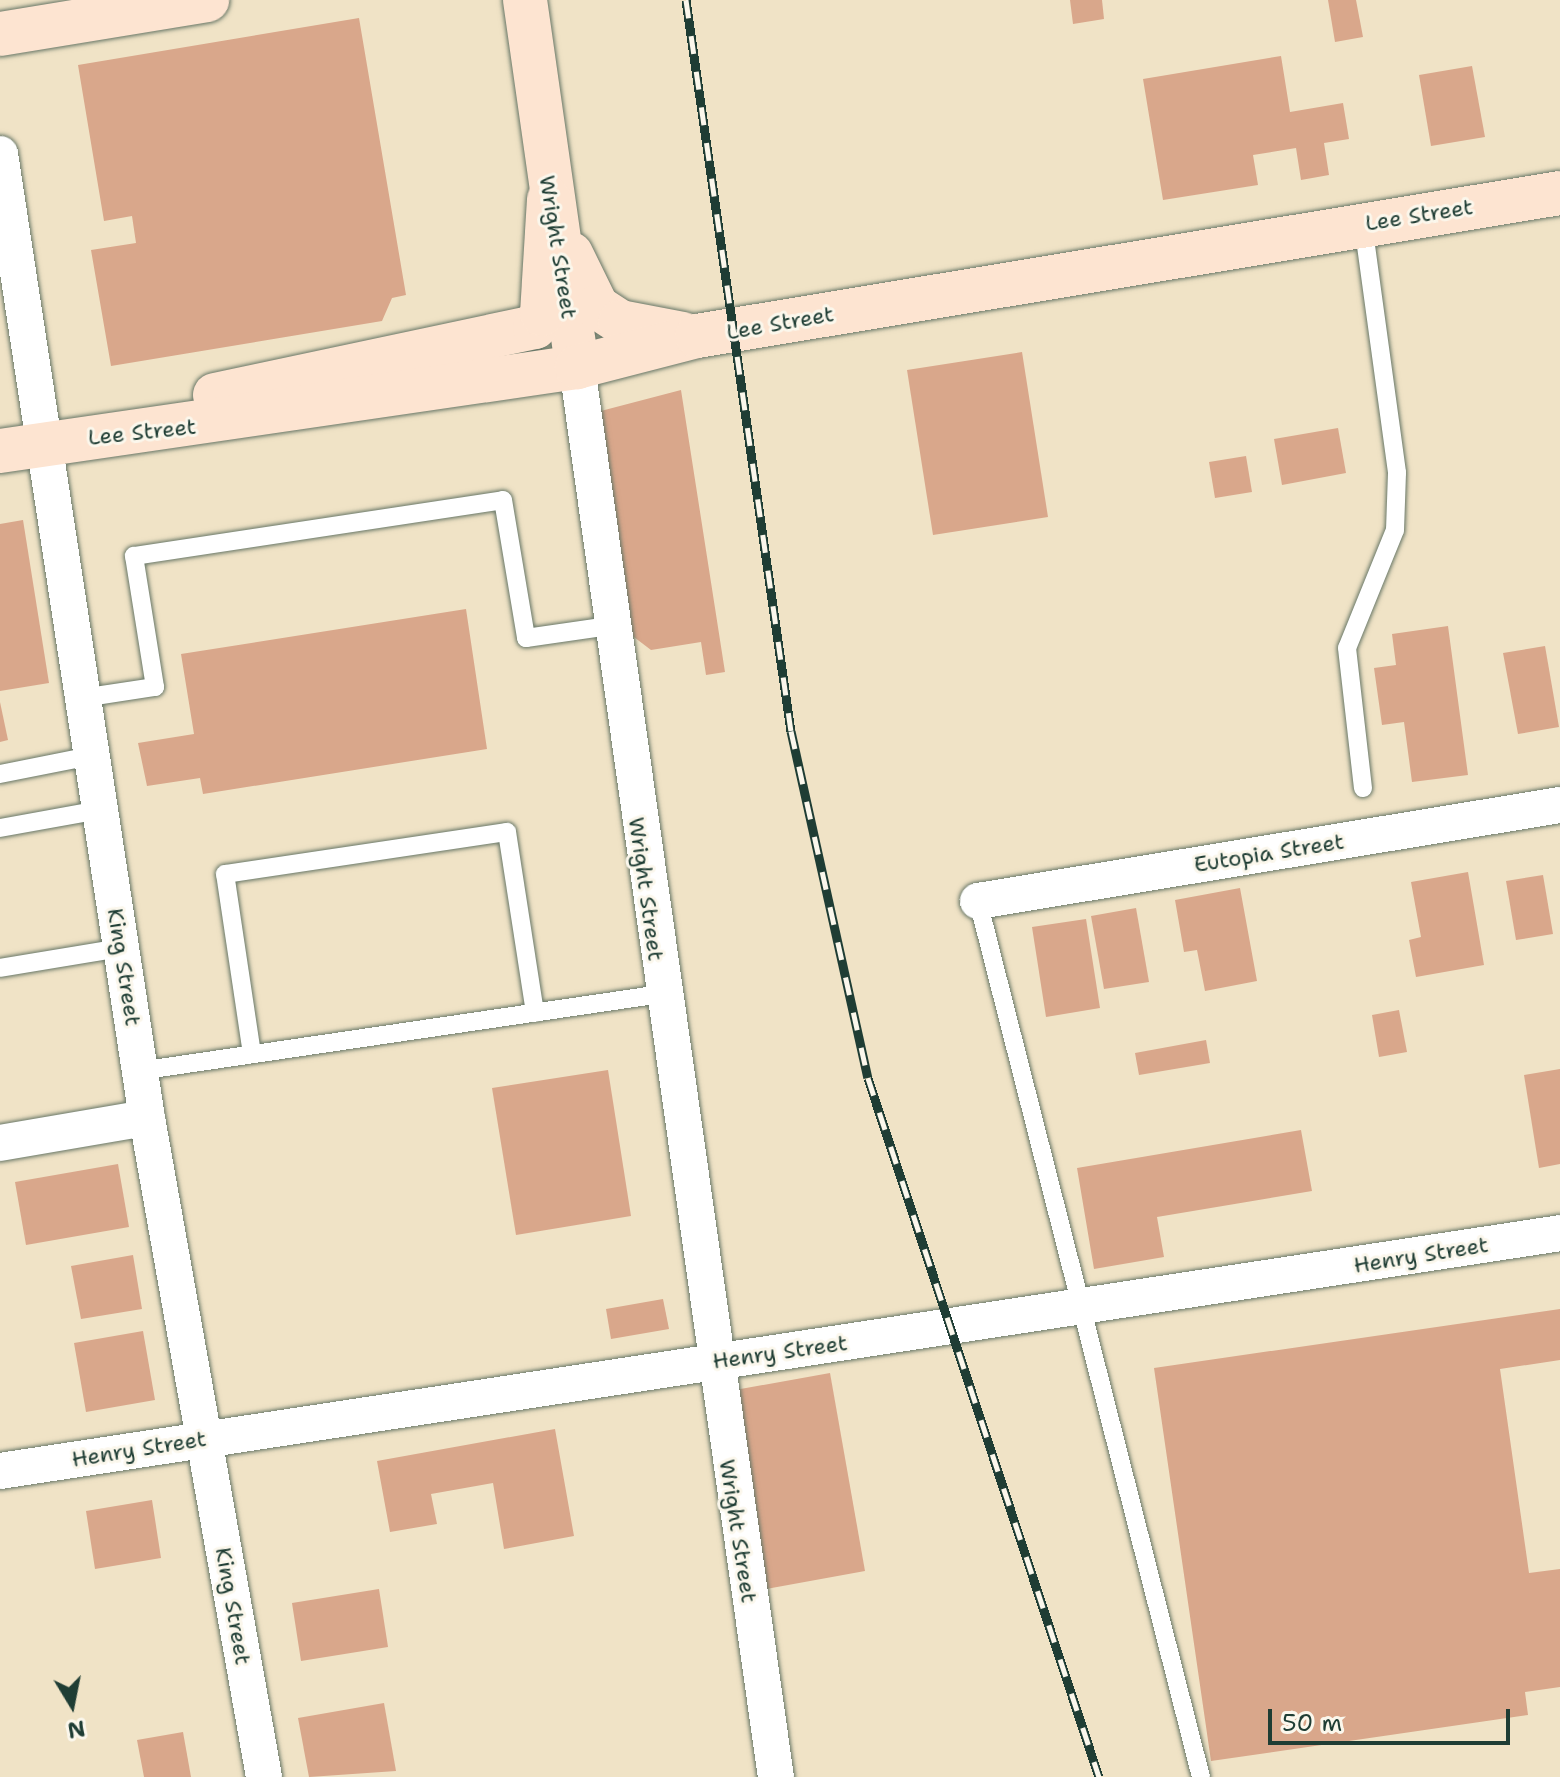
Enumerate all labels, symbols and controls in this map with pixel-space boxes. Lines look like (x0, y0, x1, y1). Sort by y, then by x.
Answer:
street label: Wright Street (534, 173, 582, 321)
street label: Lee Street (1363, 193, 1475, 237)
street label: Lee Street (724, 301, 836, 345)
street label: Lee Street (87, 413, 197, 451)
street label: Wright Street (623, 815, 669, 963)
street label: Eutopia Street (1192, 828, 1346, 878)
street label: King Street (102, 906, 146, 1028)
street label: Henry Street (1352, 1231, 1490, 1279)
street label: Henry Street (711, 1329, 849, 1375)
street label: Henry Street (70, 1425, 208, 1473)
street label: Wright Street (714, 1457, 762, 1605)
street label: King Street (210, 1545, 256, 1667)
north arrow (32, 1665, 112, 1745)
scale bar (1272, 1693, 1514, 1743)
text: 50 m (1282, 1707, 1342, 1739)
text: N (65, 1713, 87, 1745)

